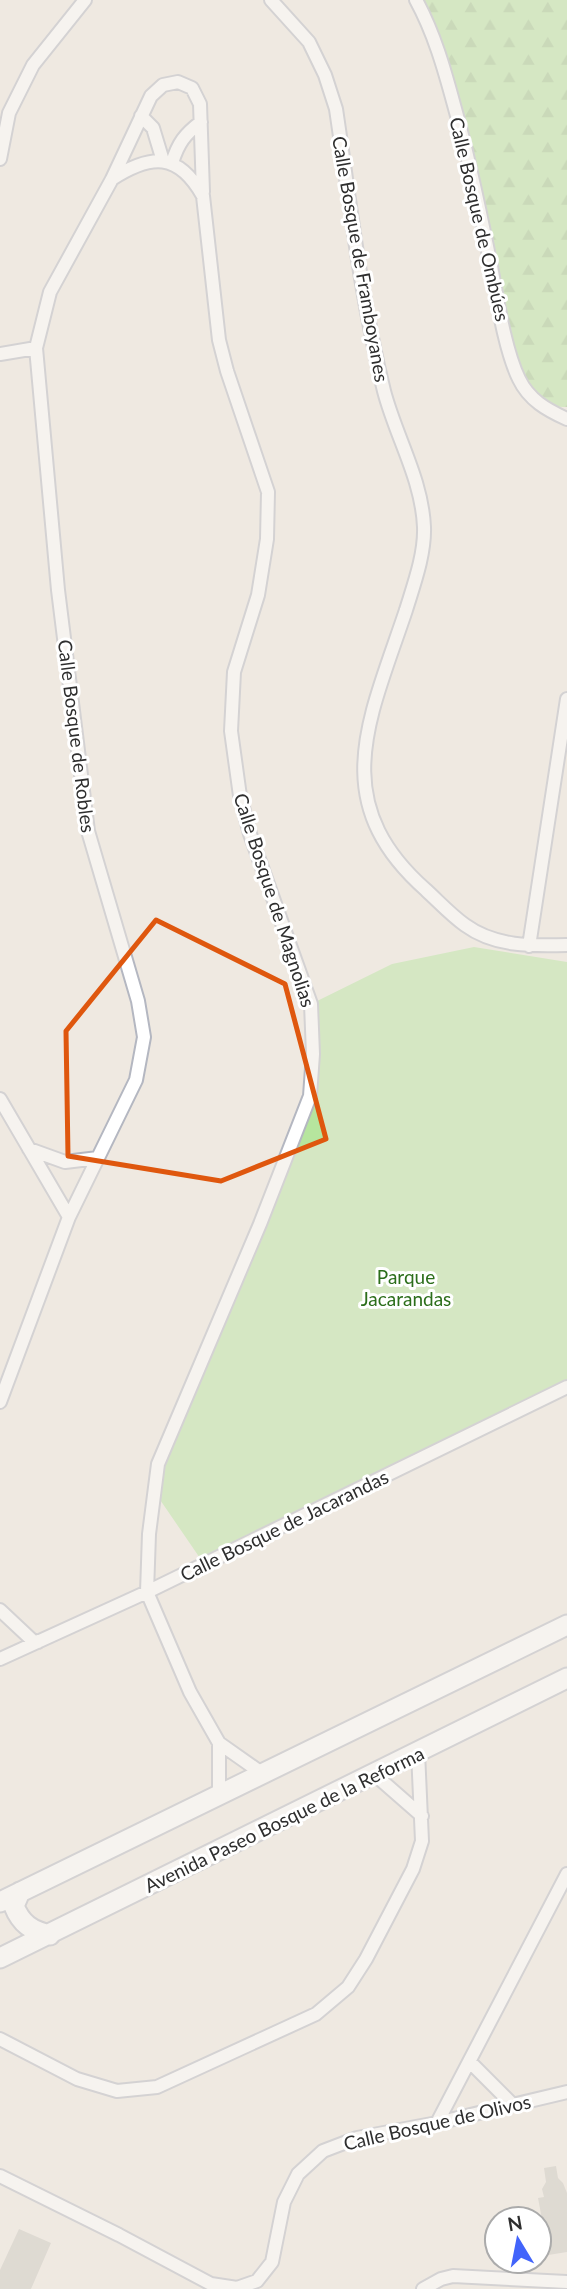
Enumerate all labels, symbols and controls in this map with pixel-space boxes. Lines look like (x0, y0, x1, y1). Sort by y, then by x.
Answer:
street label: Calle Bosque de Ombúes (445, 115, 515, 323)
street label: Calle Bosque de Framboyanes (328, 134, 394, 384)
street label: Calle Bosque de Robles (54, 638, 100, 834)
street label: Calle Bosque de Magnolias (230, 790, 320, 1010)
park label: Parque Jacarandas (361, 1265, 451, 1310)
street label: Calle Bosque de Jacarandas (176, 1464, 392, 1586)
street label: Avenida Paseo Bosque de la Reforma (140, 1741, 428, 1897)
street label: Calle Bosque de Olivos (341, 2089, 533, 2155)
north arrow (483, 2205, 553, 2275)
text: N (506, 2210, 524, 2235)

